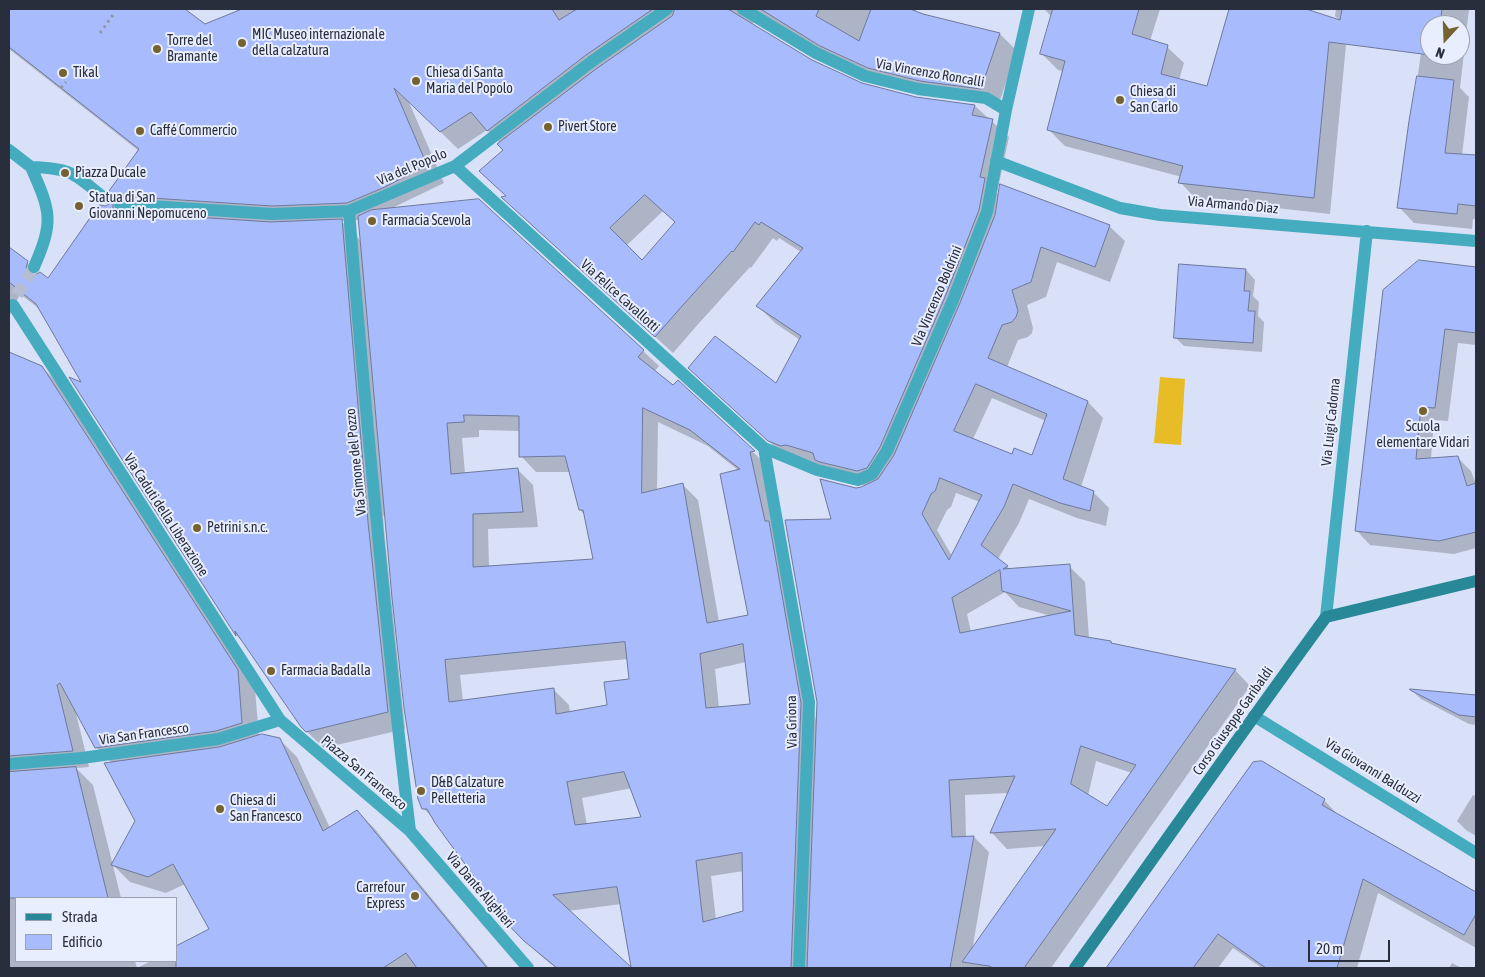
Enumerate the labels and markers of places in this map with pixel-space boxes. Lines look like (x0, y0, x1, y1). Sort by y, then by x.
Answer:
place label: MIC Museo internazionale della calzatura (252, 27, 385, 59)
place label: Torre del Bramante (167, 33, 218, 65)
marker: MIC Museo internazionale della calzatura (236, 37, 248, 49)
marker: Torre del Bramante (151, 43, 163, 55)
place label: Tikal (73, 65, 98, 81)
place label: Chiesa di Santa Maria del Popolo (426, 65, 513, 98)
marker: Tikal (57, 67, 69, 79)
marker: Chiesa di Santa Maria del Popolo (410, 75, 422, 87)
place label: Chiesa di San Carlo (1130, 84, 1178, 116)
marker: Chiesa di San Carlo (1114, 94, 1126, 106)
place label: Pivert Store (558, 119, 617, 135)
marker: Pivert Store (542, 121, 554, 133)
place label: Caffé Commercio (150, 123, 237, 139)
marker: Caffé Commercio (134, 125, 146, 137)
place label: Piazza Ducale (75, 165, 146, 181)
marker: Piazza Ducale (59, 167, 71, 179)
place label: Statua di San Giovanni Nepomuceno (89, 190, 207, 222)
marker: Statua di San Giovanni Nepomuceno (73, 200, 85, 212)
place label: Farmacia Scevola (382, 213, 471, 229)
marker: Farmacia Scevola (366, 215, 378, 227)
marker: Scuola elementare Vidari (1417, 405, 1429, 417)
place label: Scuola elementare Vidari (1376, 419, 1470, 452)
place label: Petrini s.n.c. (207, 520, 268, 536)
marker: Petrini s.n.c. (191, 522, 203, 534)
place label: Farmacia Badalla (281, 663, 371, 679)
marker: Farmacia Badalla (265, 665, 277, 677)
place label: D&B Calzature Pelletteria (431, 775, 504, 808)
marker: D&B Calzature Pelletteria (415, 785, 427, 797)
place label: Chiesa di San Francesco (230, 793, 302, 826)
marker: Chiesa di San Francesco (214, 803, 226, 815)
place label: Carrefour Express (356, 880, 405, 912)
marker: Carrefour Express (409, 890, 421, 902)

